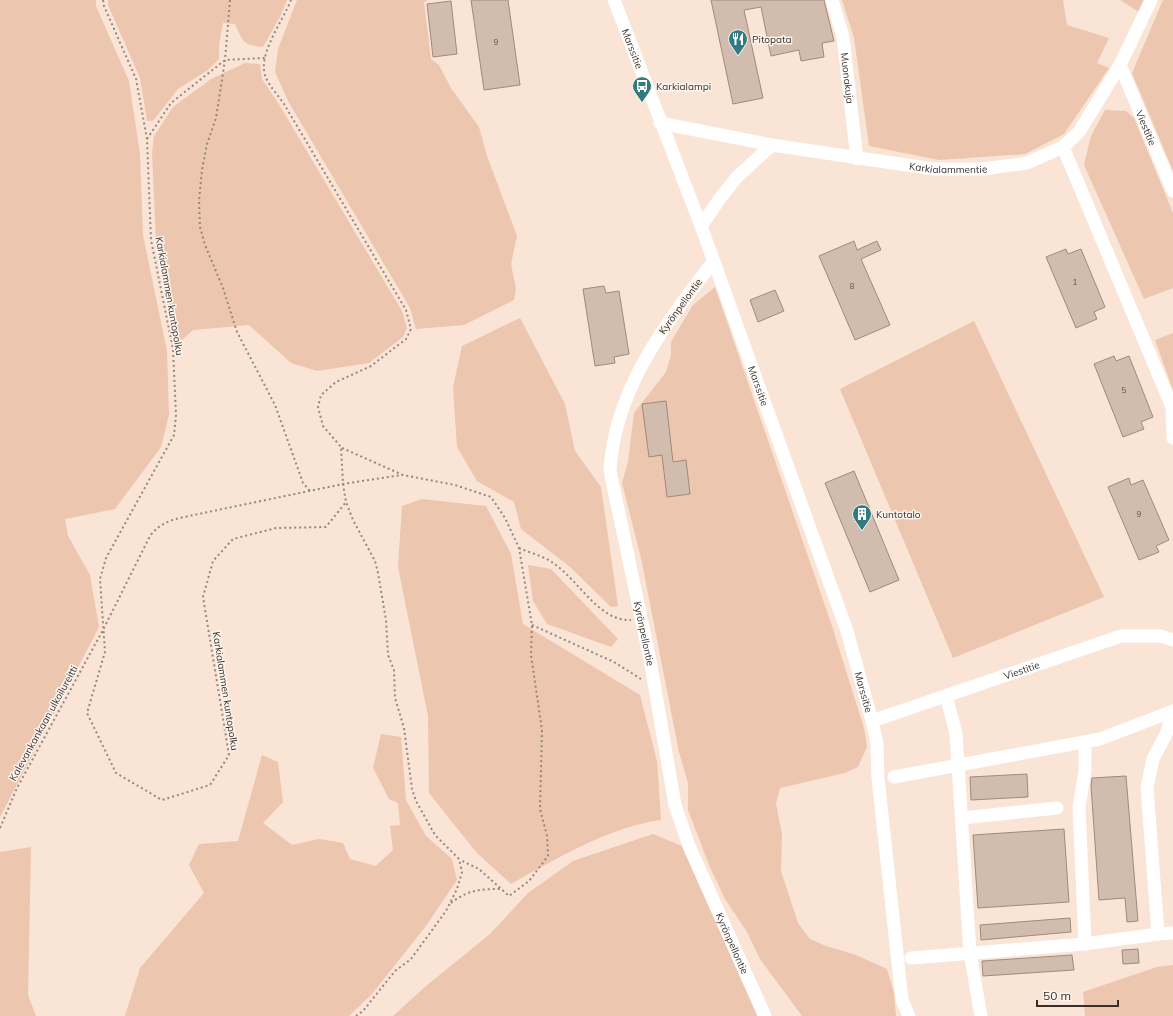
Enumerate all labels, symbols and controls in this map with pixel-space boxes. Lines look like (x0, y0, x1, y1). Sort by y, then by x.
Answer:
street label: Marssitie (619, 27, 646, 71)
restaurant icon: Pitopata (727, 28, 749, 56)
place label: Pitopata (752, 33, 792, 46)
house number: 9 (494, 37, 499, 47)
street label: Muonakuja (838, 52, 857, 104)
bus stop icon: Karkialampi (631, 75, 653, 103)
place label: Karkialampi (656, 80, 711, 93)
street label: Viestitie (1133, 108, 1159, 147)
street label: Karkialammentie (908, 160, 988, 176)
street label: Karkialammen kuntopolku (153, 236, 186, 356)
street label: Kyrönpellontie (656, 276, 705, 337)
house number: 1 (1073, 277, 1078, 287)
house number: 8 (850, 281, 855, 291)
street label: Marssitie (745, 364, 771, 408)
house number: 5 (1122, 385, 1127, 395)
building icon: Kuntotalo (851, 503, 873, 531)
place label: Kuntotalo (876, 508, 921, 521)
house number: 9 (1137, 509, 1142, 519)
street label: Kyrönpellontie (631, 600, 657, 667)
street label: Karkialammen kuntopolku (210, 631, 241, 752)
street label: Viestitie (1002, 658, 1041, 683)
street label: Kalevankankaan ulkoilureitti (6, 663, 81, 783)
street label: Marssitie (852, 670, 875, 714)
street label: Kyrönpellontie (713, 911, 751, 976)
scale bar (1037, 982, 1118, 1008)
text: 50 m (1043, 988, 1071, 1003)

